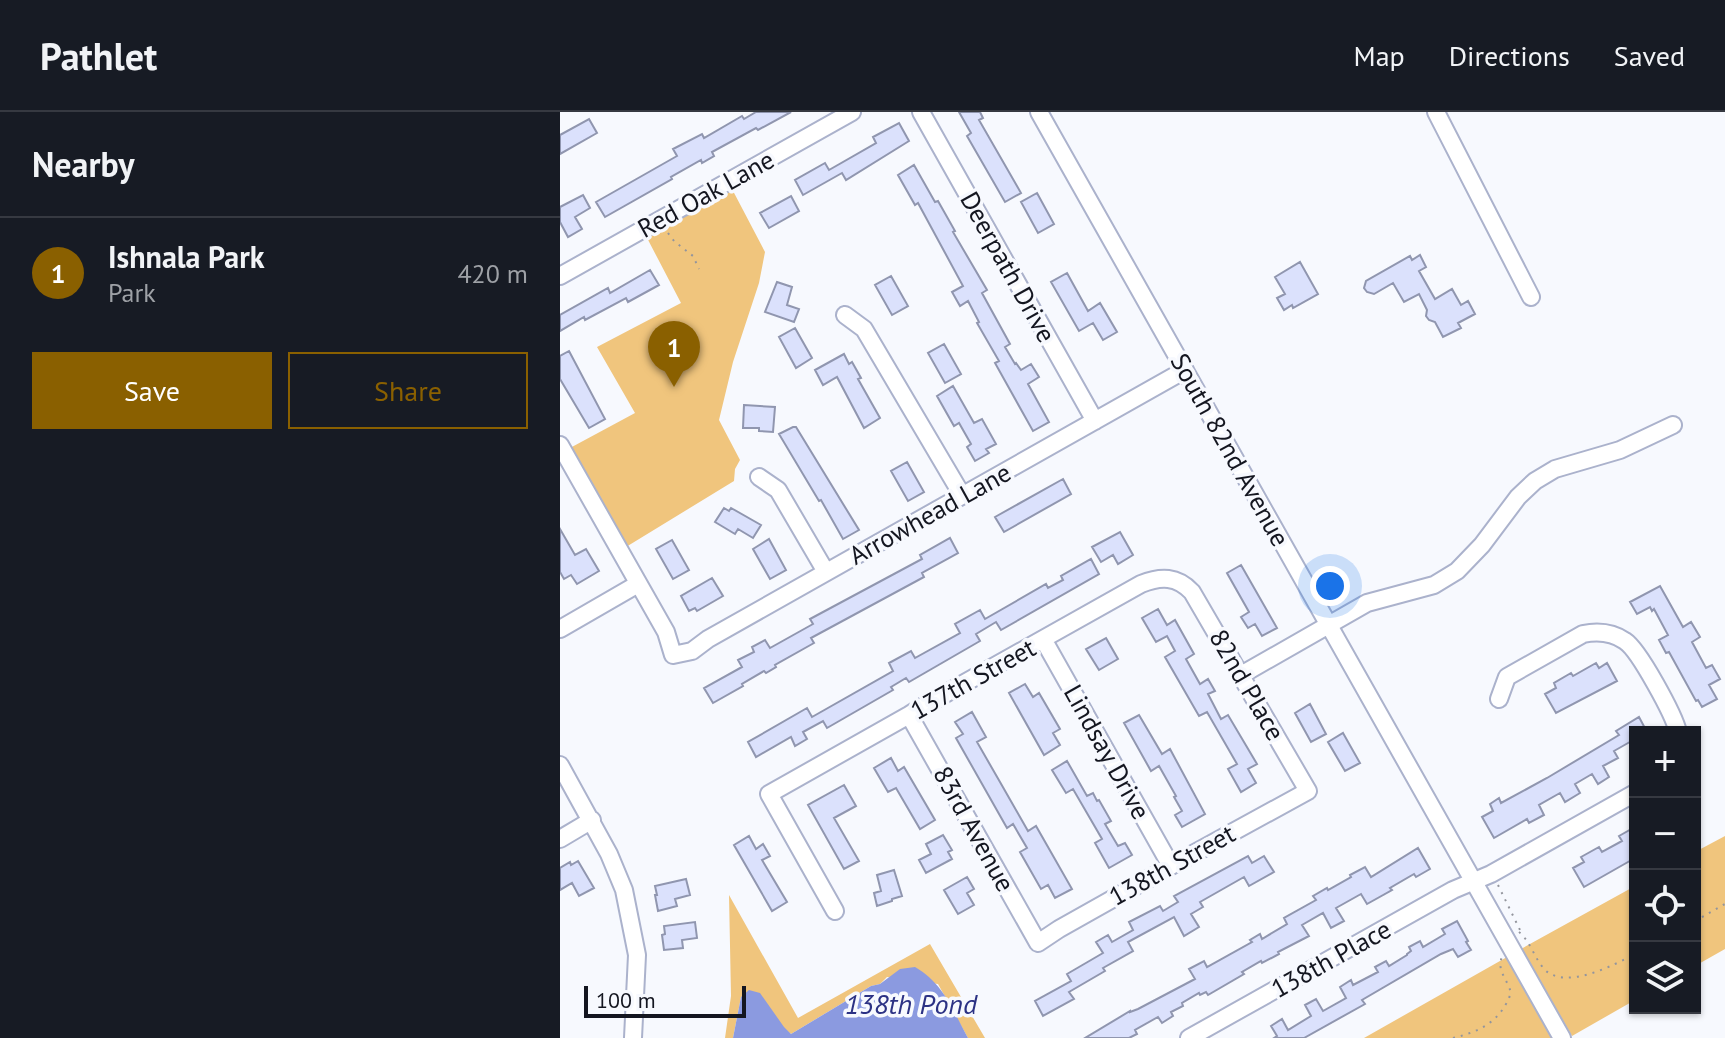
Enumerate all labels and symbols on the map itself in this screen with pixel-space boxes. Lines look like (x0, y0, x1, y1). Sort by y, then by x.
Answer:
street label: Red Oak Lane (632, 143, 780, 245)
street label: Deerpath Drive (953, 186, 1063, 348)
pin: 1 (648, 321, 700, 387)
street label: South 82nd Avenue (1164, 347, 1297, 552)
street label: Arrowhead Lane (843, 455, 1017, 572)
your location (1310, 566, 1350, 606)
street label: 82nd Place (1202, 623, 1292, 746)
street label: 137th Street (904, 631, 1041, 727)
street label: Lindsay Drive (1057, 679, 1158, 825)
street label: 83rd Avenue (926, 760, 1022, 897)
street label: 138th Street (1103, 816, 1241, 913)
street label: 138th Place (1265, 912, 1396, 1005)
scale bar (584, 982, 746, 1018)
water label: 138th Pond (845, 985, 978, 1022)

